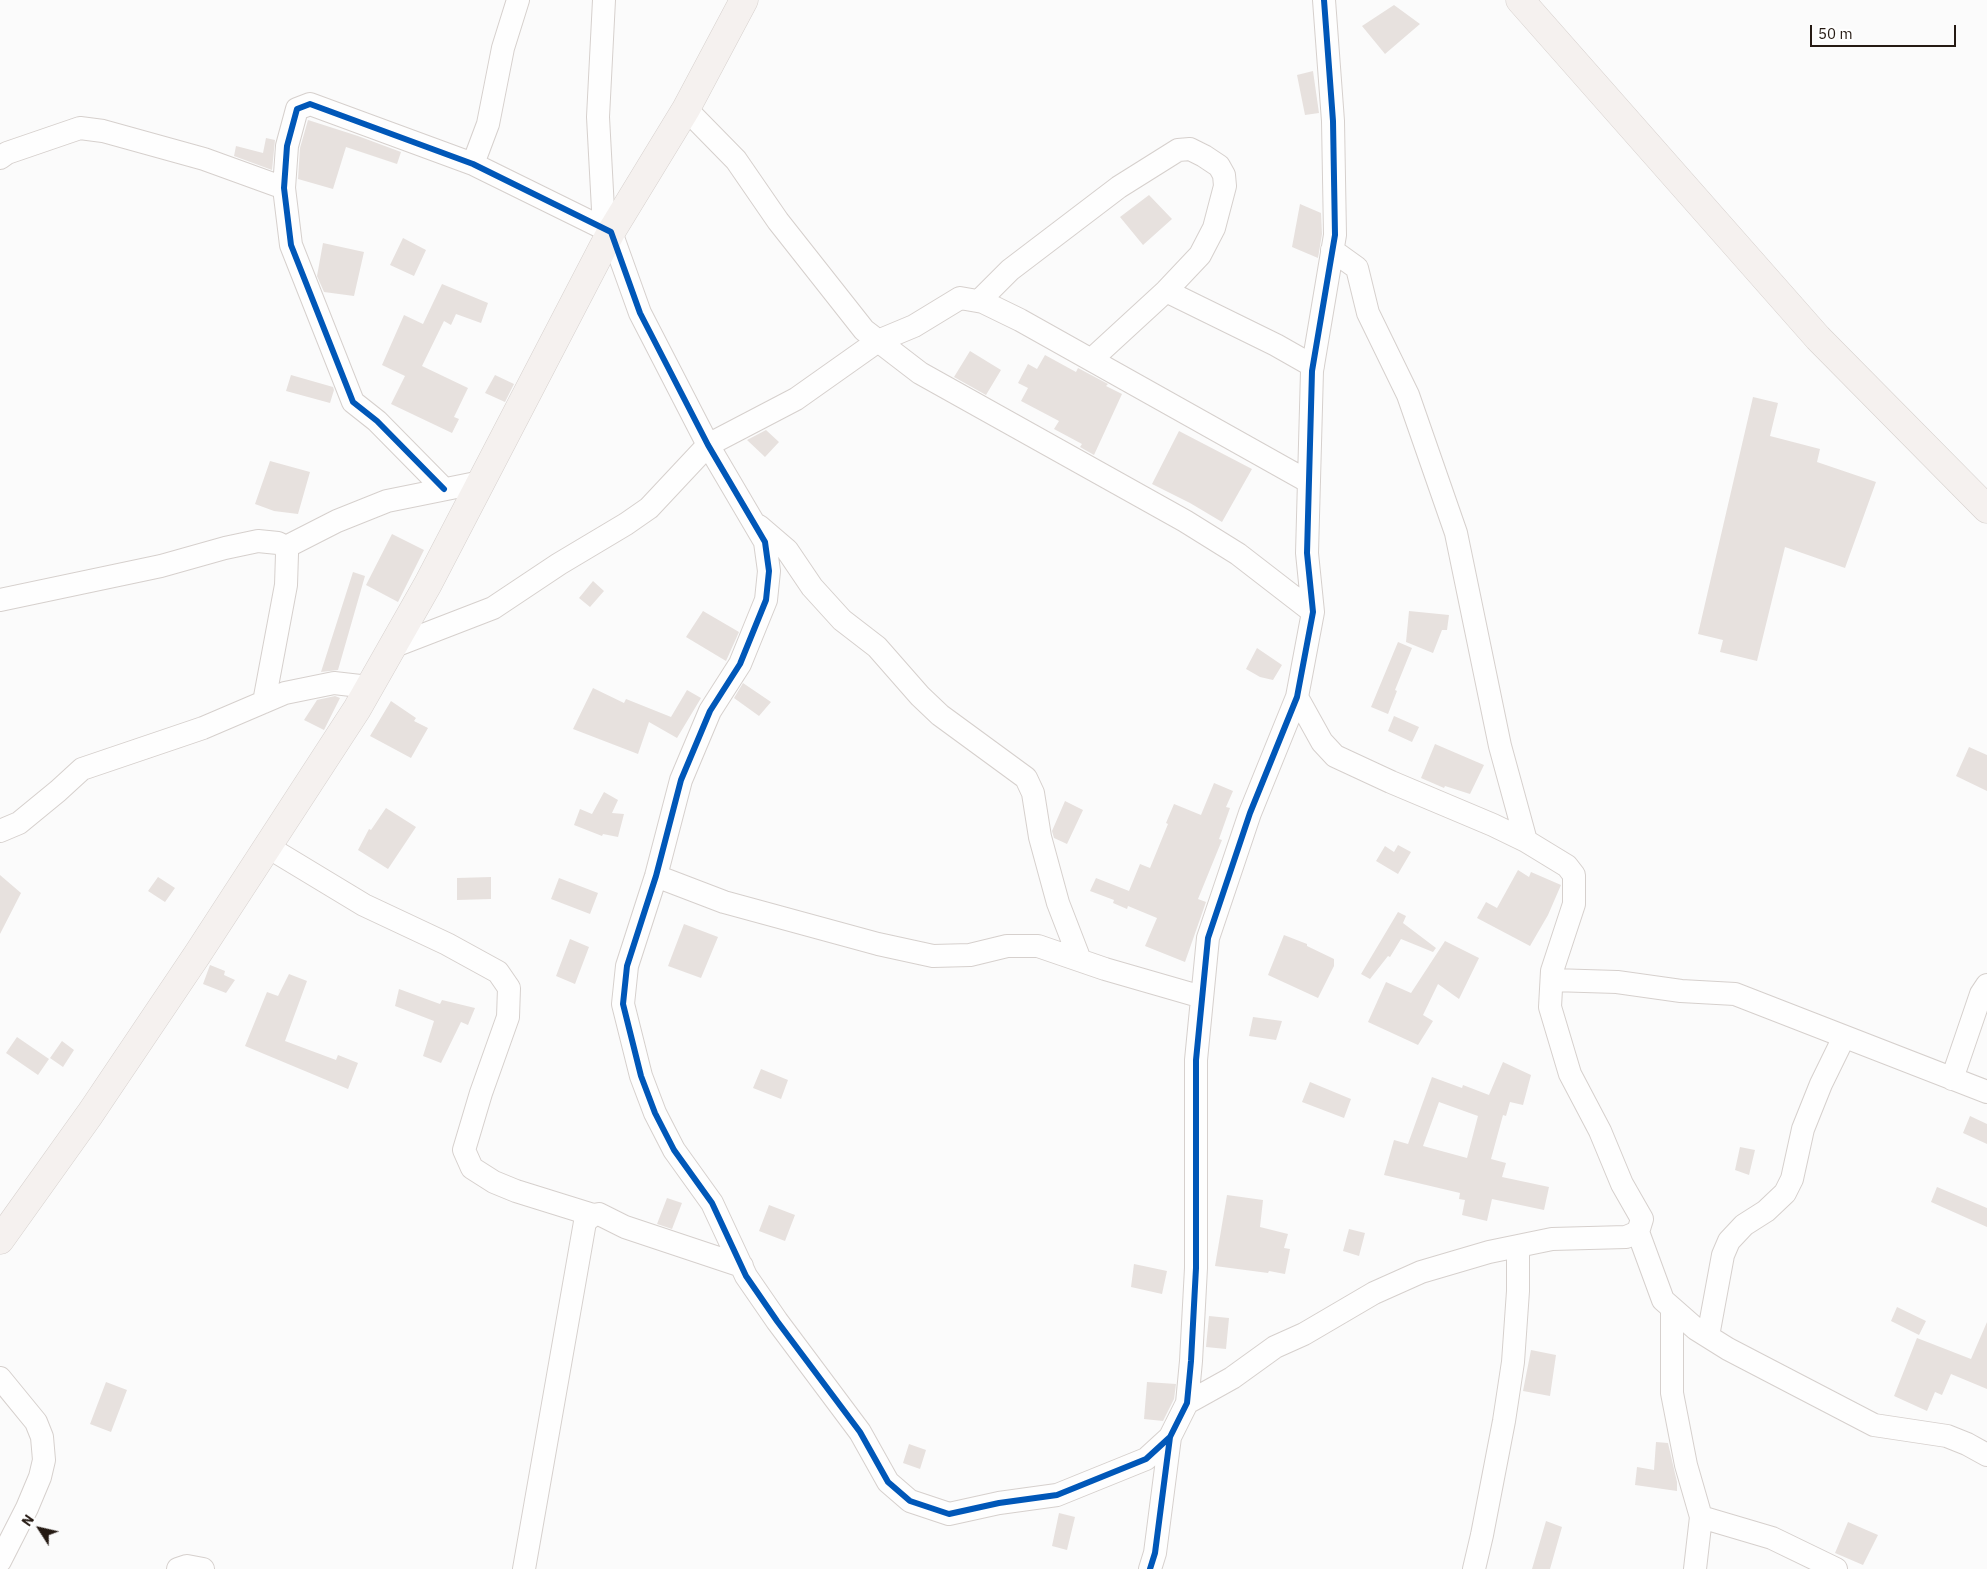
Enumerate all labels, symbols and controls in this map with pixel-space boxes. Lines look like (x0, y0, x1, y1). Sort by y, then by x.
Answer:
scale bar (1812, 15, 1958, 47)
text: 50 m (1818, 24, 1853, 43)
north arrow (15, 1504, 65, 1554)
text: N (17, 1511, 38, 1530)

